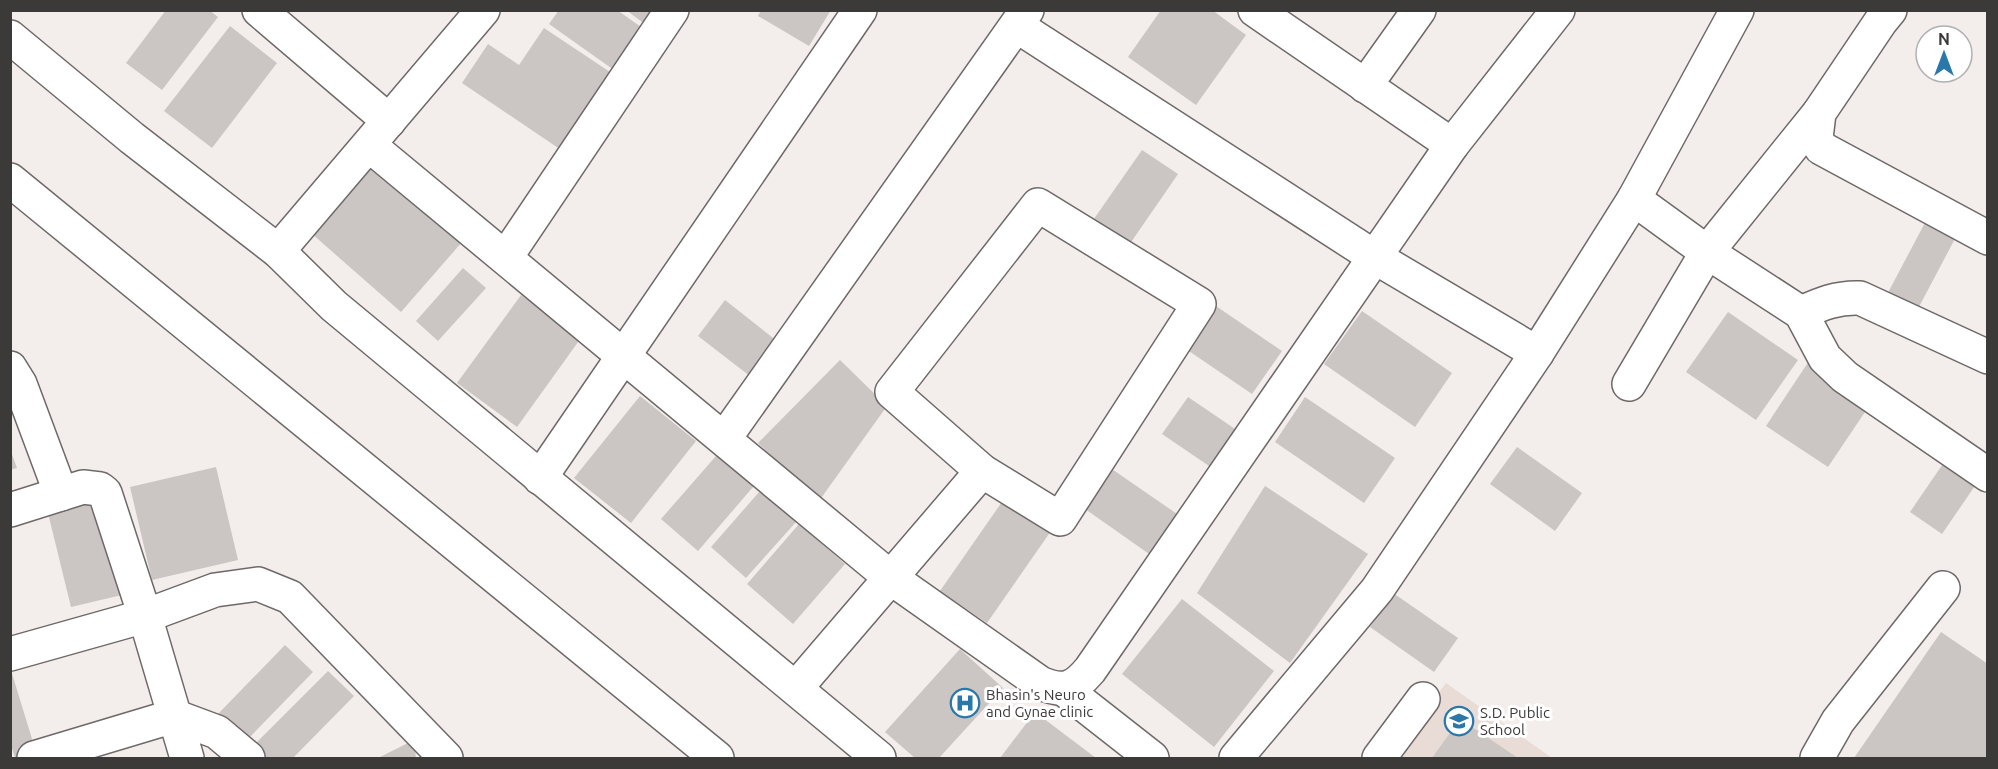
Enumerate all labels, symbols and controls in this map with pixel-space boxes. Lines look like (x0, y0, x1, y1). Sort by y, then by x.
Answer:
north arrow (1914, 24, 1974, 84)
text: N (1938, 30, 1950, 48)
place label: Bhasin's Neuro and Gynae clinic (986, 686, 1093, 720)
hospital icon: Bhasin's Neuro and Gynae clinic (949, 687, 981, 719)
place label: S.D. Public School (1480, 704, 1550, 738)
school or university icon: S.D. Public School (1443, 705, 1475, 737)

